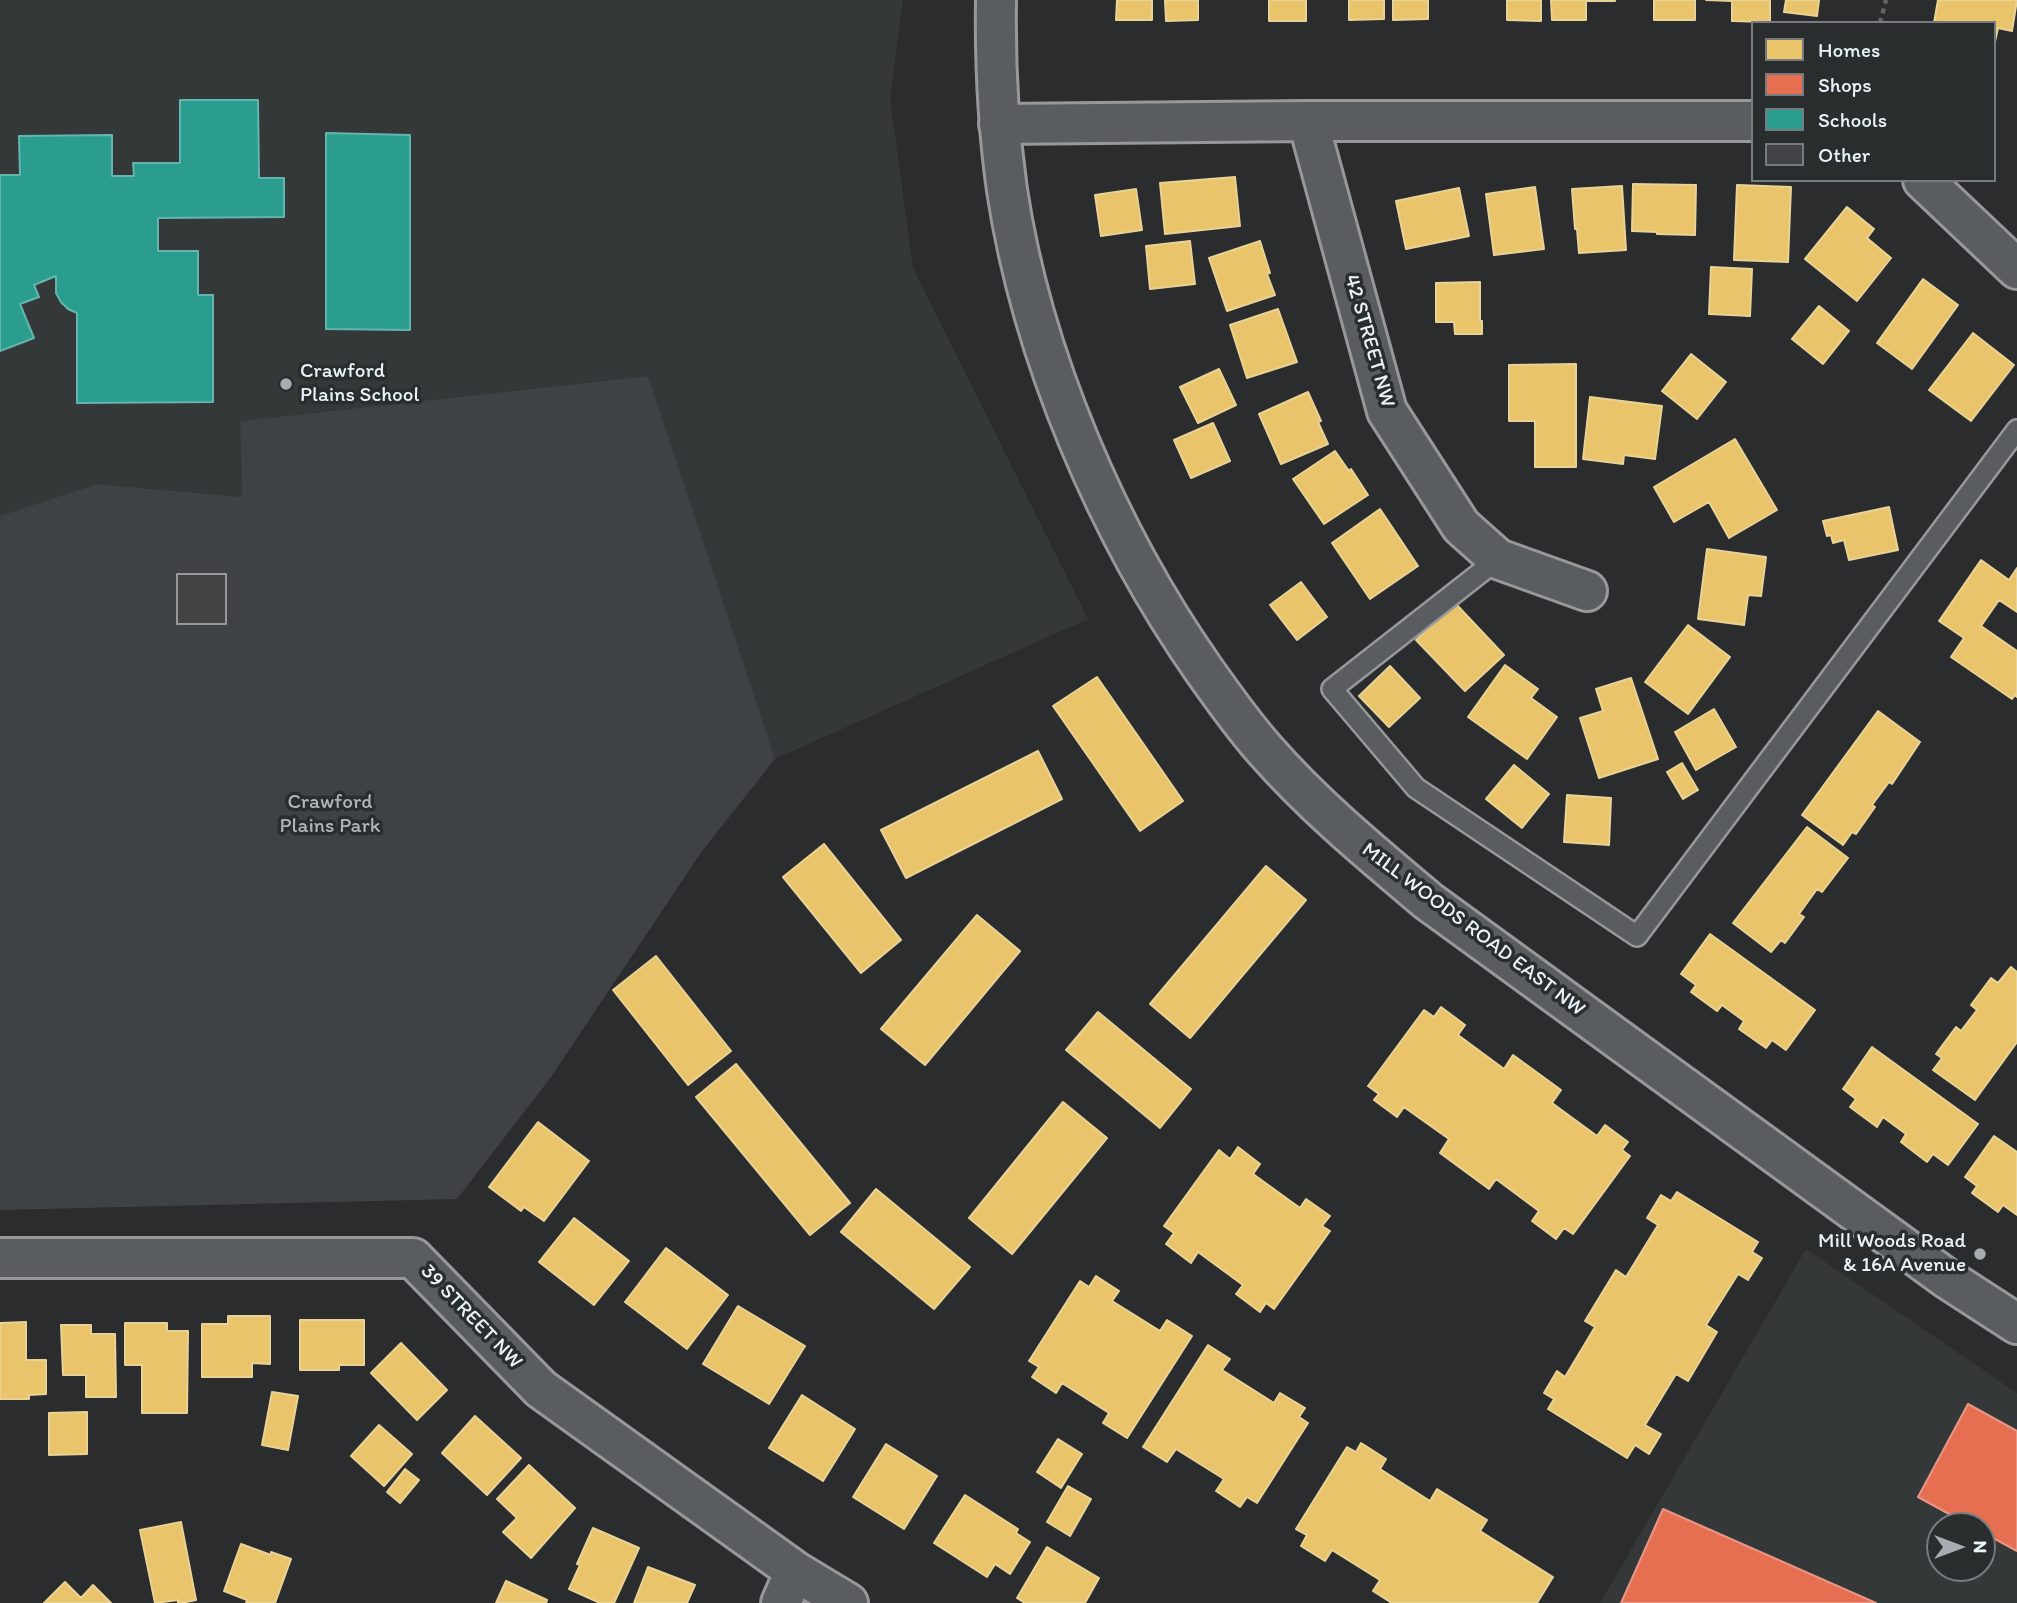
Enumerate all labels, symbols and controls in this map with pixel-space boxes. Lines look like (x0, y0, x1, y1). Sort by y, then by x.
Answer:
legend (1751, 21, 1996, 182)
text: Homes (1818, 37, 1880, 62)
text: Shops (1818, 72, 1872, 97)
text: Schools (1818, 107, 1887, 132)
text: Other (1818, 142, 1870, 167)
street label: 42 STREET NW (1338, 272, 1400, 410)
place label: Crawford Plains School (300, 359, 419, 409)
marker: Crawford Plains School (278, 376, 294, 392)
park label: Crawford Plains Park (280, 790, 380, 840)
street label: MILL WOODS ROAD EAST NW (1356, 838, 1590, 1022)
place label: Mill Woods Road & 16A Avenue (1818, 1229, 1966, 1279)
marker: Mill Woods Road & 16A Avenue (1972, 1246, 1988, 1262)
street label: 39 STREET NW (415, 1259, 527, 1375)
north arrow (1926, 1512, 1996, 1582)
text: N (1969, 1541, 1992, 1553)

